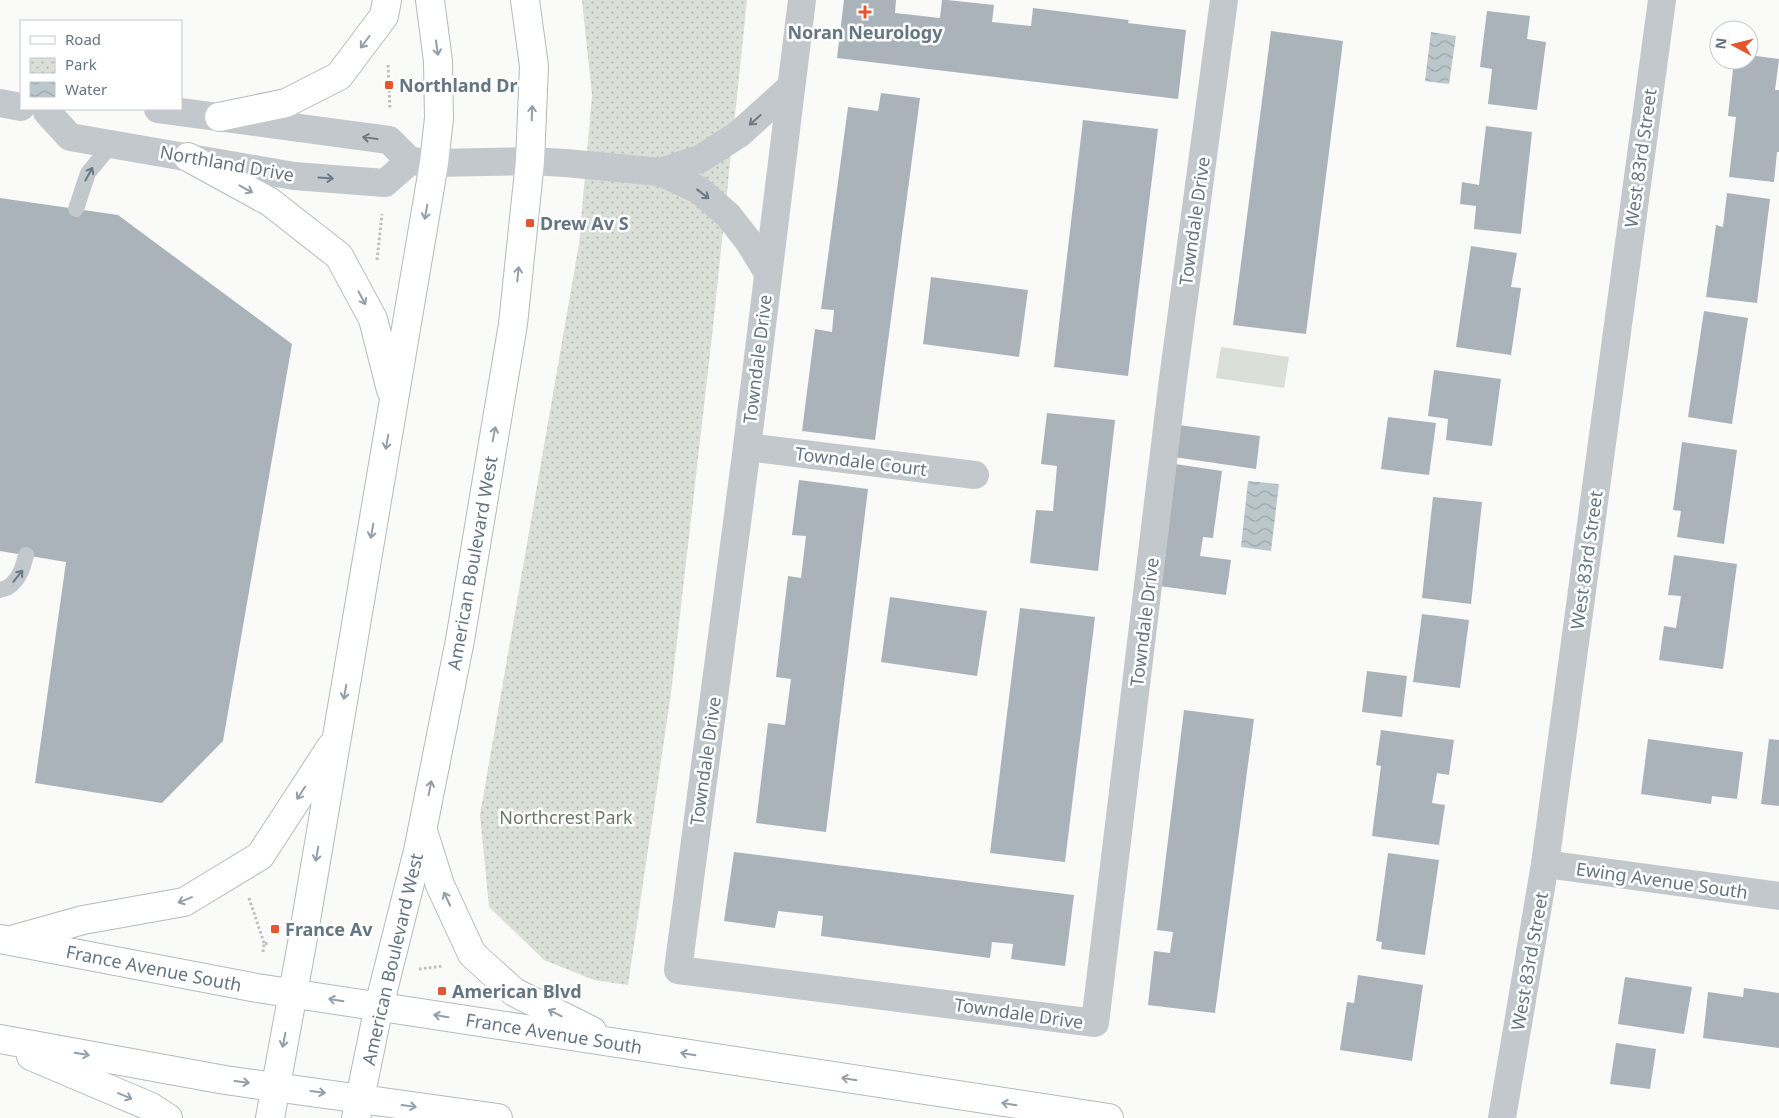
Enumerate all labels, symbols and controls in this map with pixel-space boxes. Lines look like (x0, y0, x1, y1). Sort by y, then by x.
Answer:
marker: Noran Neurology (858, 5, 872, 19)
legend (20, 20, 182, 110)
place label: Noran Neurology (787, 20, 943, 44)
north arrow (1709, 20, 1759, 70)
text: Road (65, 29, 101, 49)
one-way arrow (359, 35, 370, 48)
text: N (1710, 37, 1731, 50)
one-way arrow (432, 40, 442, 56)
text: Park (65, 54, 97, 74)
place label: Northland Dr (399, 73, 518, 97)
text: Water (65, 79, 107, 99)
marker: Northland Dr (383, 79, 395, 91)
street label: West 83rd Street (1618, 87, 1662, 229)
one-way arrow (528, 105, 537, 121)
one-way arrow (748, 114, 761, 126)
one-way arrow (362, 133, 378, 143)
street label: Northland Drive (158, 139, 296, 187)
street label: Towndale Drive (1173, 155, 1215, 287)
one-way arrow (85, 167, 95, 182)
one-way arrow (318, 174, 334, 183)
one-way arrow (239, 184, 254, 194)
one-way arrow (696, 188, 709, 199)
one-way arrow (420, 203, 430, 219)
place label: Drew Av S (540, 211, 629, 235)
marker: Drew Av S (524, 217, 536, 229)
one-way arrow (513, 266, 523, 282)
one-way arrow (357, 290, 367, 305)
street label: Towndale Drive (737, 293, 777, 425)
one-way arrow (490, 427, 500, 443)
one-way arrow (381, 434, 391, 450)
street label: Towndale Court (794, 441, 929, 481)
street label: American Boulevard West (441, 454, 503, 672)
street label: West 83rd Street (1564, 489, 1608, 631)
one-way arrow (366, 523, 376, 539)
street label: Towndale Drive (1124, 556, 1164, 688)
one-way arrow (12, 570, 23, 583)
one-way arrow (339, 683, 349, 699)
street label: Towndale Drive (684, 695, 726, 827)
one-way arrow (426, 781, 435, 797)
one-way arrow (295, 785, 305, 799)
park label: Northcrest Park (499, 805, 633, 829)
one-way arrow (311, 846, 321, 862)
street label: American Boulevard West (356, 850, 428, 1067)
street label: Ewing Avenue South (1575, 856, 1749, 904)
street label: West 83rd Street (1505, 889, 1553, 1032)
one-way arrow (441, 892, 451, 907)
one-way arrow (178, 896, 193, 905)
place label: France Av (285, 917, 373, 941)
marker: France Av (269, 923, 281, 935)
street label: France Avenue South (64, 939, 244, 997)
place label: American Blvd (452, 979, 582, 1003)
marker: American Blvd (436, 985, 448, 997)
street label: Towndale Drive (953, 992, 1085, 1034)
one-way arrow (328, 994, 344, 1004)
street label: France Avenue South (464, 1007, 644, 1059)
one-way arrow (547, 1007, 562, 1017)
one-way arrow (434, 1011, 450, 1021)
one-way arrow (279, 1032, 289, 1048)
one-way arrow (681, 1048, 697, 1058)
one-way arrow (74, 1050, 90, 1059)
one-way arrow (841, 1073, 857, 1083)
one-way arrow (234, 1077, 250, 1087)
one-way arrow (310, 1087, 326, 1097)
one-way arrow (117, 1092, 132, 1102)
one-way arrow (1002, 1098, 1018, 1108)
one-way arrow (401, 1101, 417, 1111)

